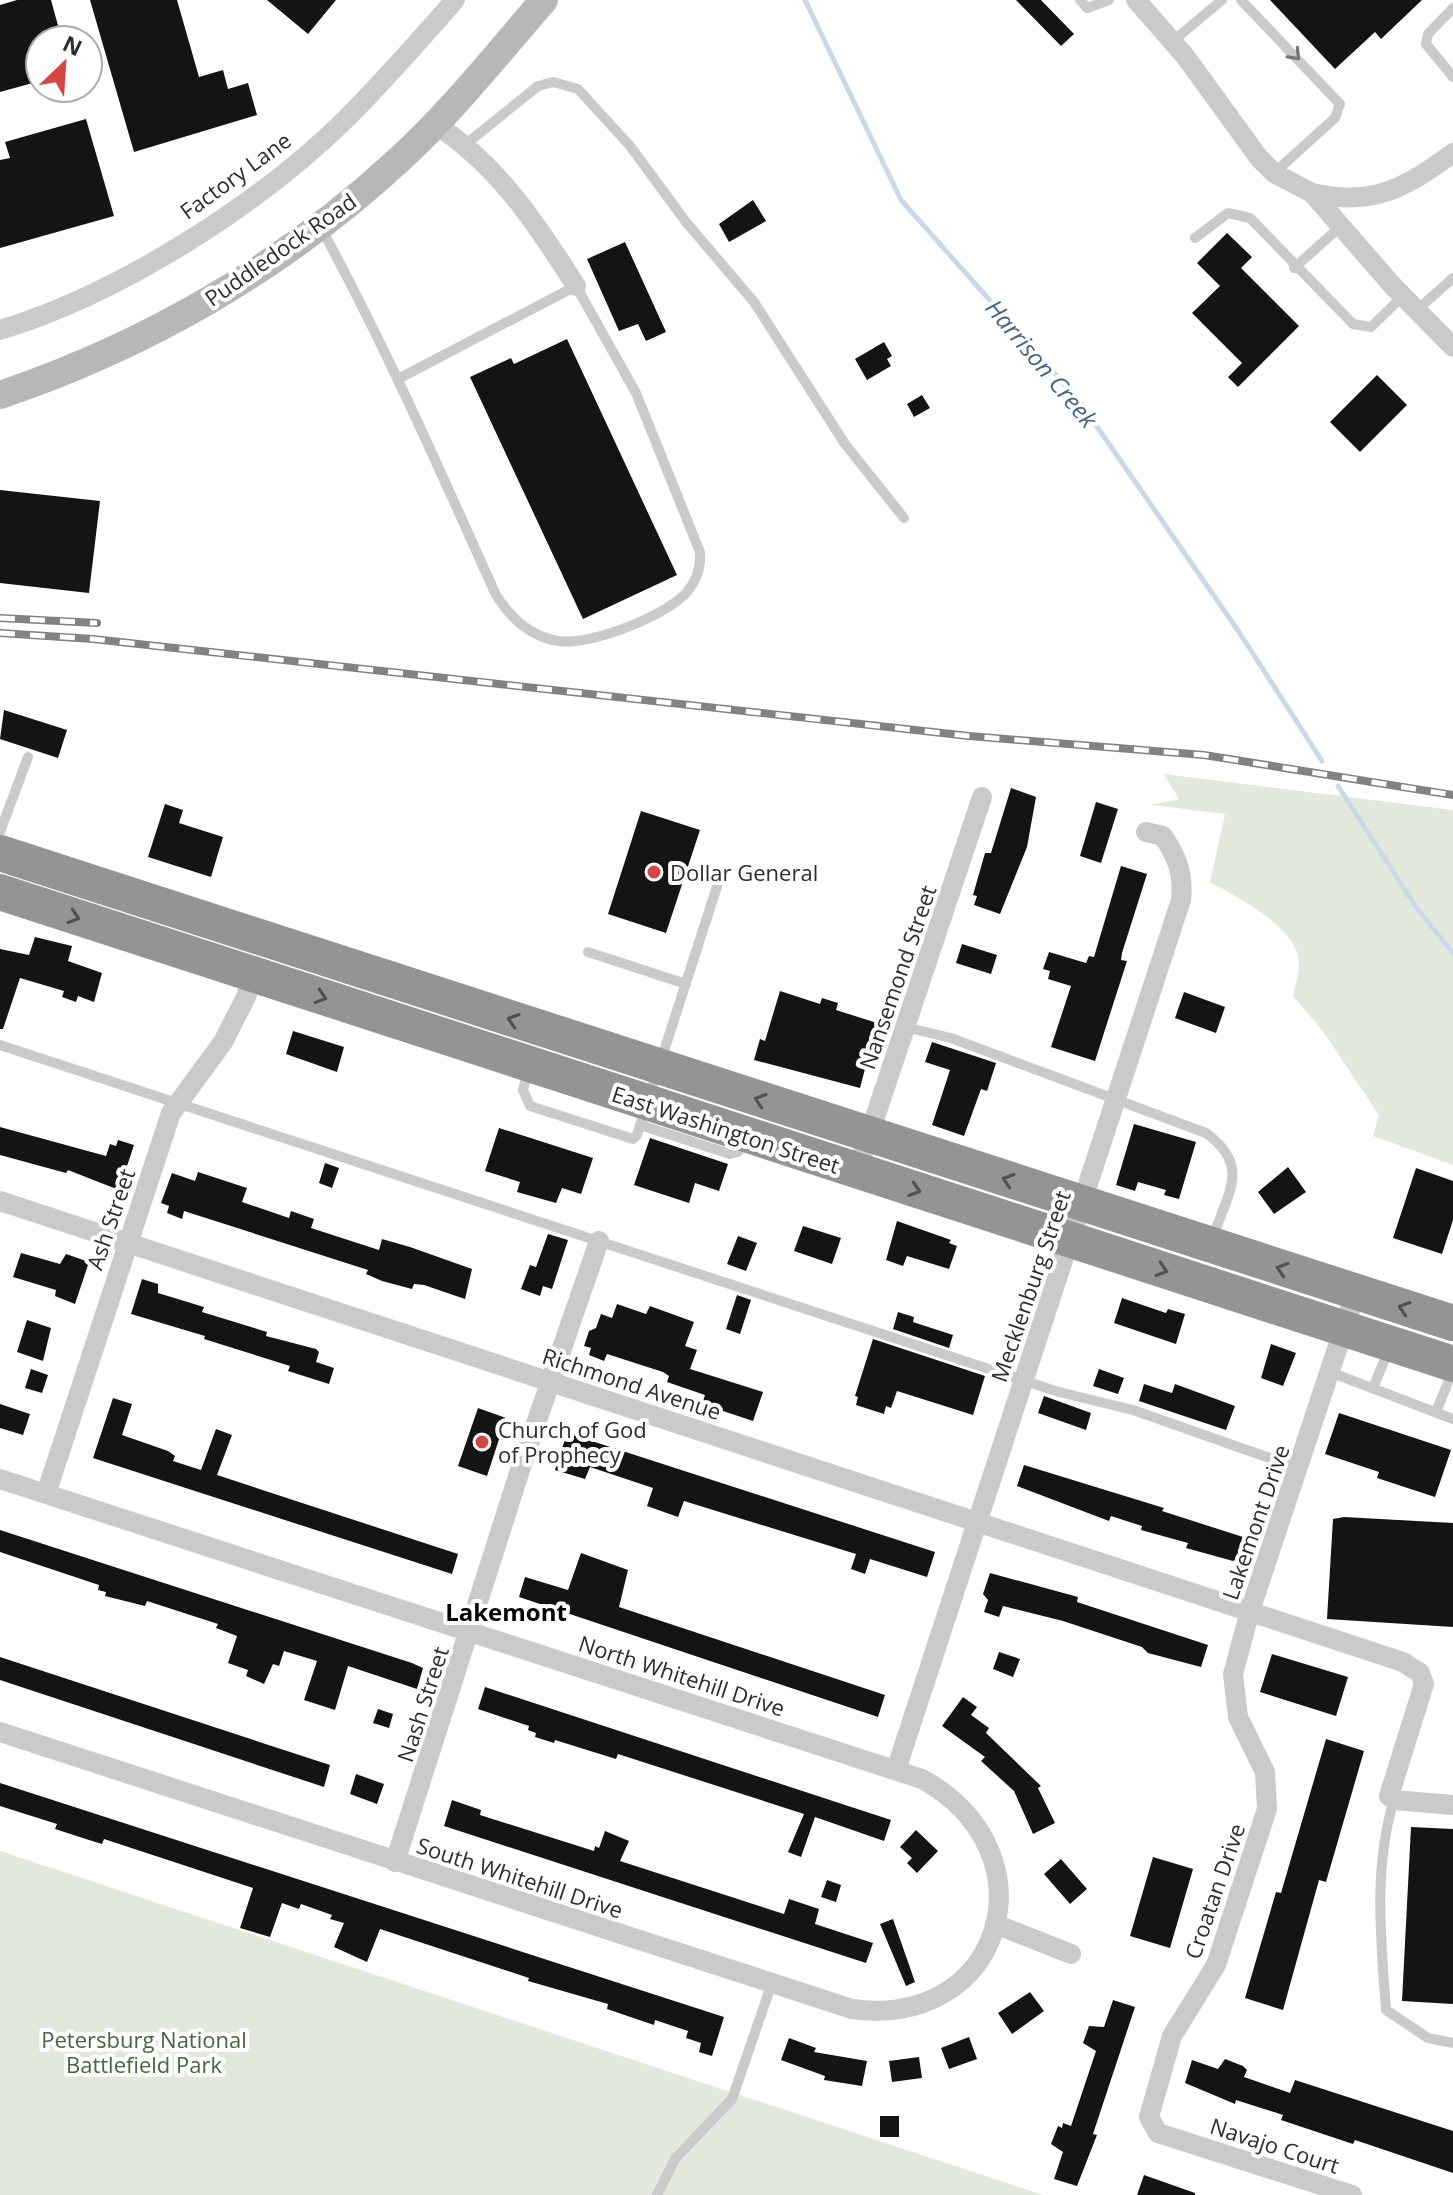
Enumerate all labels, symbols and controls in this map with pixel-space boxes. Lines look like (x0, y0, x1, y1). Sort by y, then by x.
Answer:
north arrow (24, 24, 104, 104)
text: N (58, 28, 87, 62)
one-way arrow (1286, 46, 1300, 61)
street label: Factory Lane (173, 125, 297, 225)
street label: Puddledock Road (198, 186, 362, 312)
water label: Harrison Creek (979, 292, 1106, 435)
place label: Dollar General (670, 857, 818, 887)
marker: Dollar General (645, 863, 663, 881)
street label: Nansemond Street (851, 881, 943, 1073)
one-way arrow (66, 907, 80, 923)
one-way arrow (314, 988, 328, 1004)
one-way arrow (507, 1013, 521, 1029)
street label: East Washington Street (608, 1078, 844, 1180)
one-way arrow (754, 1093, 768, 1109)
street label: Ash Street (79, 1164, 141, 1274)
one-way arrow (1001, 1173, 1015, 1189)
one-way arrow (907, 1181, 921, 1197)
street label: Mecklenburg Street (983, 1186, 1077, 1386)
one-way arrow (1155, 1261, 1169, 1277)
one-way arrow (1275, 1262, 1289, 1278)
one-way arrow (1398, 1301, 1412, 1317)
street label: Richmond Avenue (539, 1340, 725, 1426)
place label: Church of God of Prophecy (498, 1414, 647, 1469)
marker: Church of God of Prophecy (473, 1433, 491, 1451)
street label: Lakemont Drive (1214, 1440, 1296, 1604)
district label: Lakemont (445, 1595, 567, 1628)
street label: North Whitehill Drive (575, 1627, 789, 1723)
street label: Nash Street (389, 1642, 455, 1766)
street label: Croatan Drive (1177, 1819, 1251, 1963)
street label: South Whitehill Drive (413, 1829, 627, 1925)
park label: Petersburg National Battlefield Park (41, 2024, 247, 2079)
street label: Navajo Court (1207, 2110, 1343, 2180)

